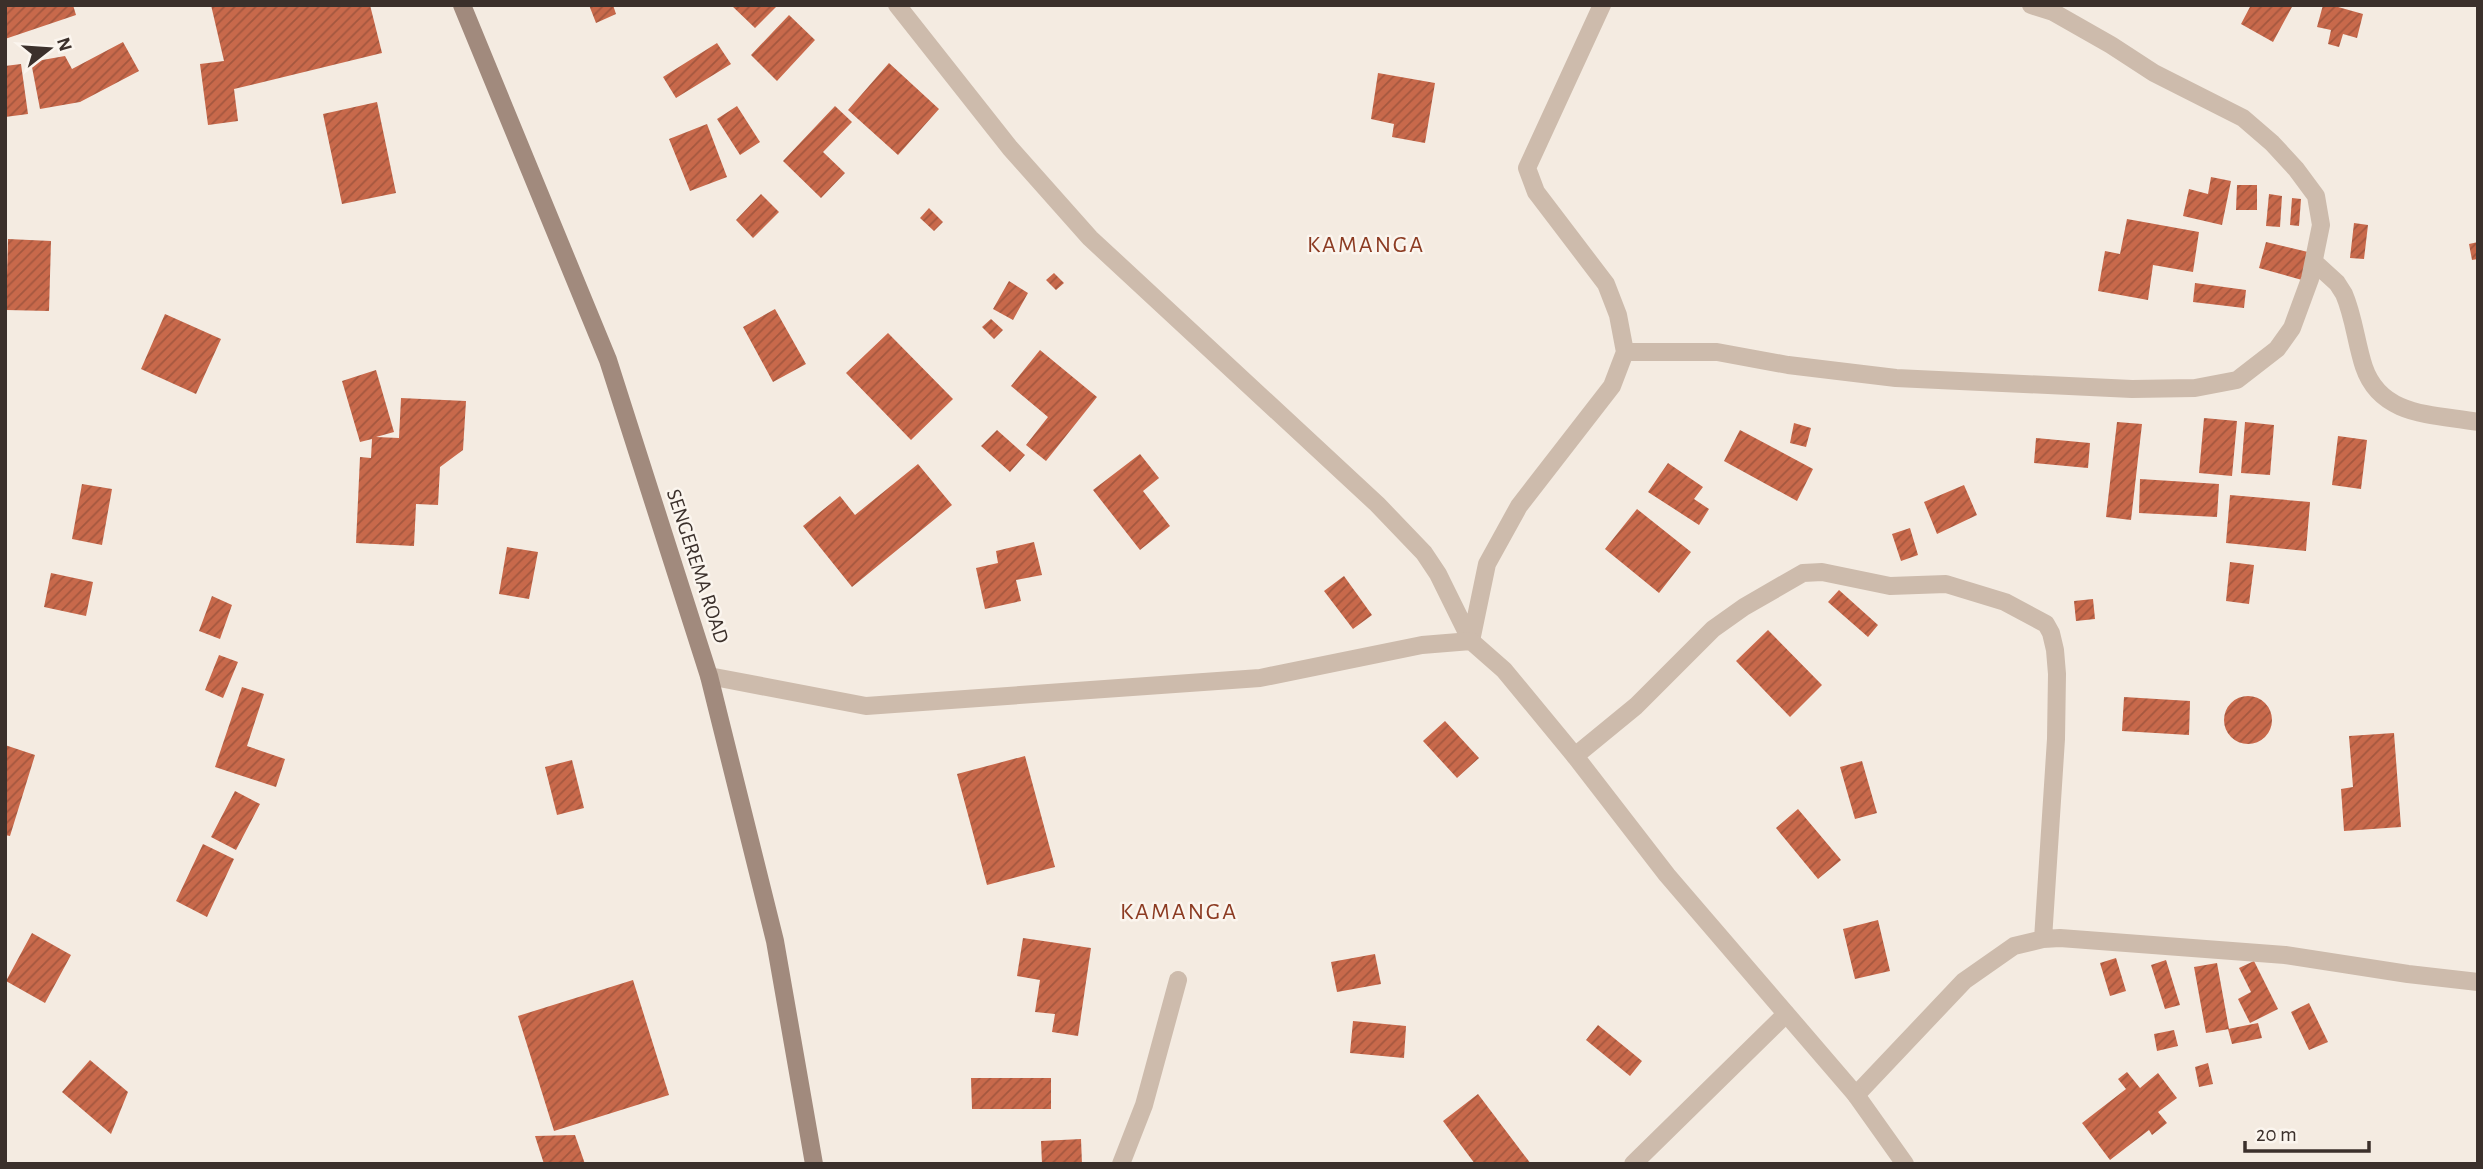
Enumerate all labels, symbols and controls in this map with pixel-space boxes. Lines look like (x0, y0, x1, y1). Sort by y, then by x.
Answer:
north arrow (14, 14, 84, 84)
text: N (53, 35, 75, 54)
district label: KAMANGA (1307, 233, 1425, 257)
street label: SENGEREMA ROAD (663, 486, 732, 646)
district label: KAMANGA (1120, 900, 1238, 924)
scale bar (2245, 1110, 2369, 1154)
text: 20 m (2256, 1124, 2297, 1145)

